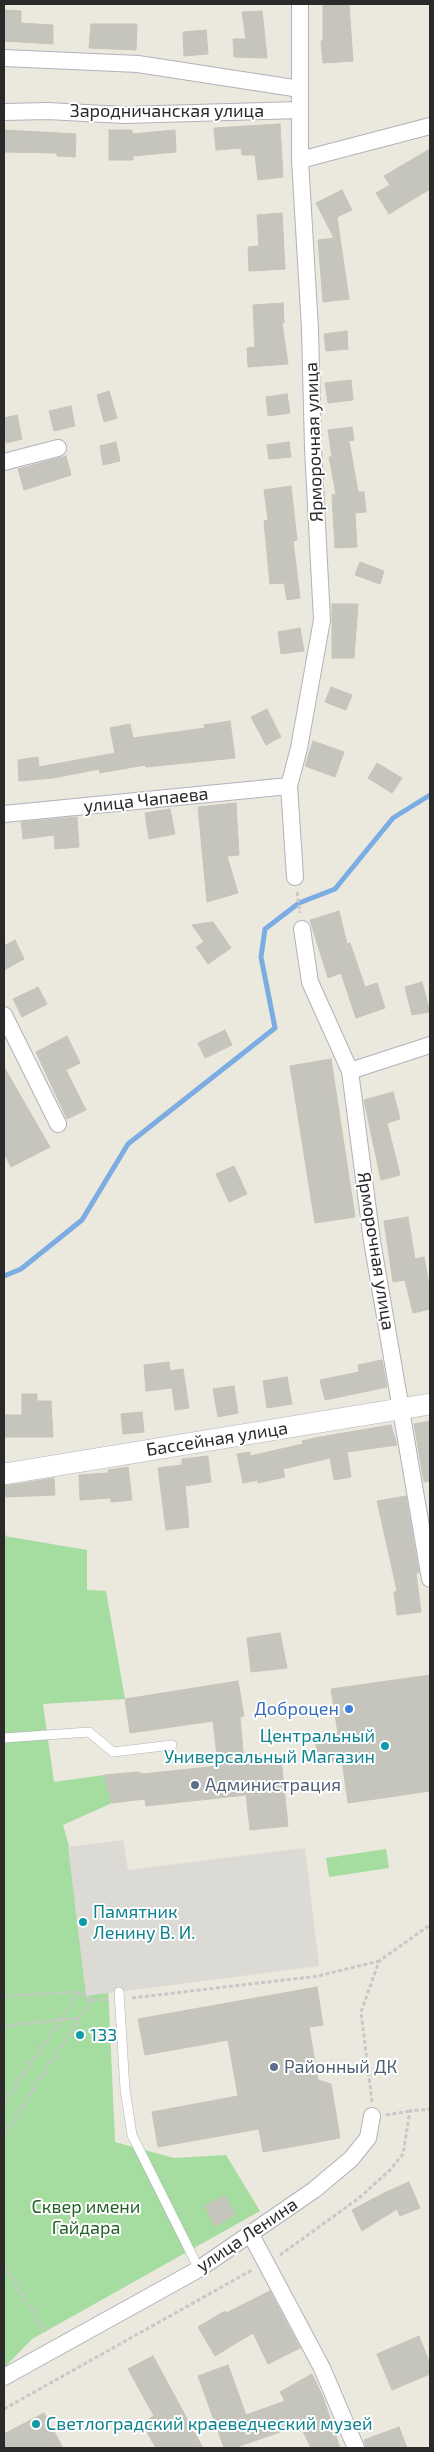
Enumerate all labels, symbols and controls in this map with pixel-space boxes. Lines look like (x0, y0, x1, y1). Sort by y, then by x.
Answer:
street label: Зародничанская улица (70, 100, 264, 122)
street label: Ярморочная улица (300, 362, 328, 522)
street label: улица Чапаева (83, 783, 209, 817)
street label: Ярморочная улица (353, 1170, 399, 1332)
street label: Бассейная улица (145, 1417, 289, 1461)
place label: Доброцен (254, 1698, 339, 1720)
marker: Доброцен (343, 1703, 355, 1715)
place label: Центральный Универсальный Магазин (164, 1725, 375, 1768)
marker: Центральный Универсальный Магазин (379, 1740, 391, 1752)
place label: Администрация (205, 1774, 341, 1796)
marker: Администрация (189, 1779, 201, 1791)
place label: Памятник Ленину В. И. (93, 1901, 195, 1944)
marker: Памятник Ленину В. И. (77, 1916, 89, 1928)
place label: 133 (90, 2024, 117, 2046)
marker: 133 (74, 2029, 86, 2041)
place label: Районный ДК (284, 2056, 397, 2078)
marker: Районный ДК (268, 2061, 280, 2073)
street label: улица Ленина (192, 2193, 302, 2277)
park label: Сквер имени Гайдара (32, 2196, 140, 2238)
place label: Светлоградский краеведческий музей (46, 2413, 373, 2435)
marker: Светлоградский краеведческий музей (30, 2418, 42, 2430)

